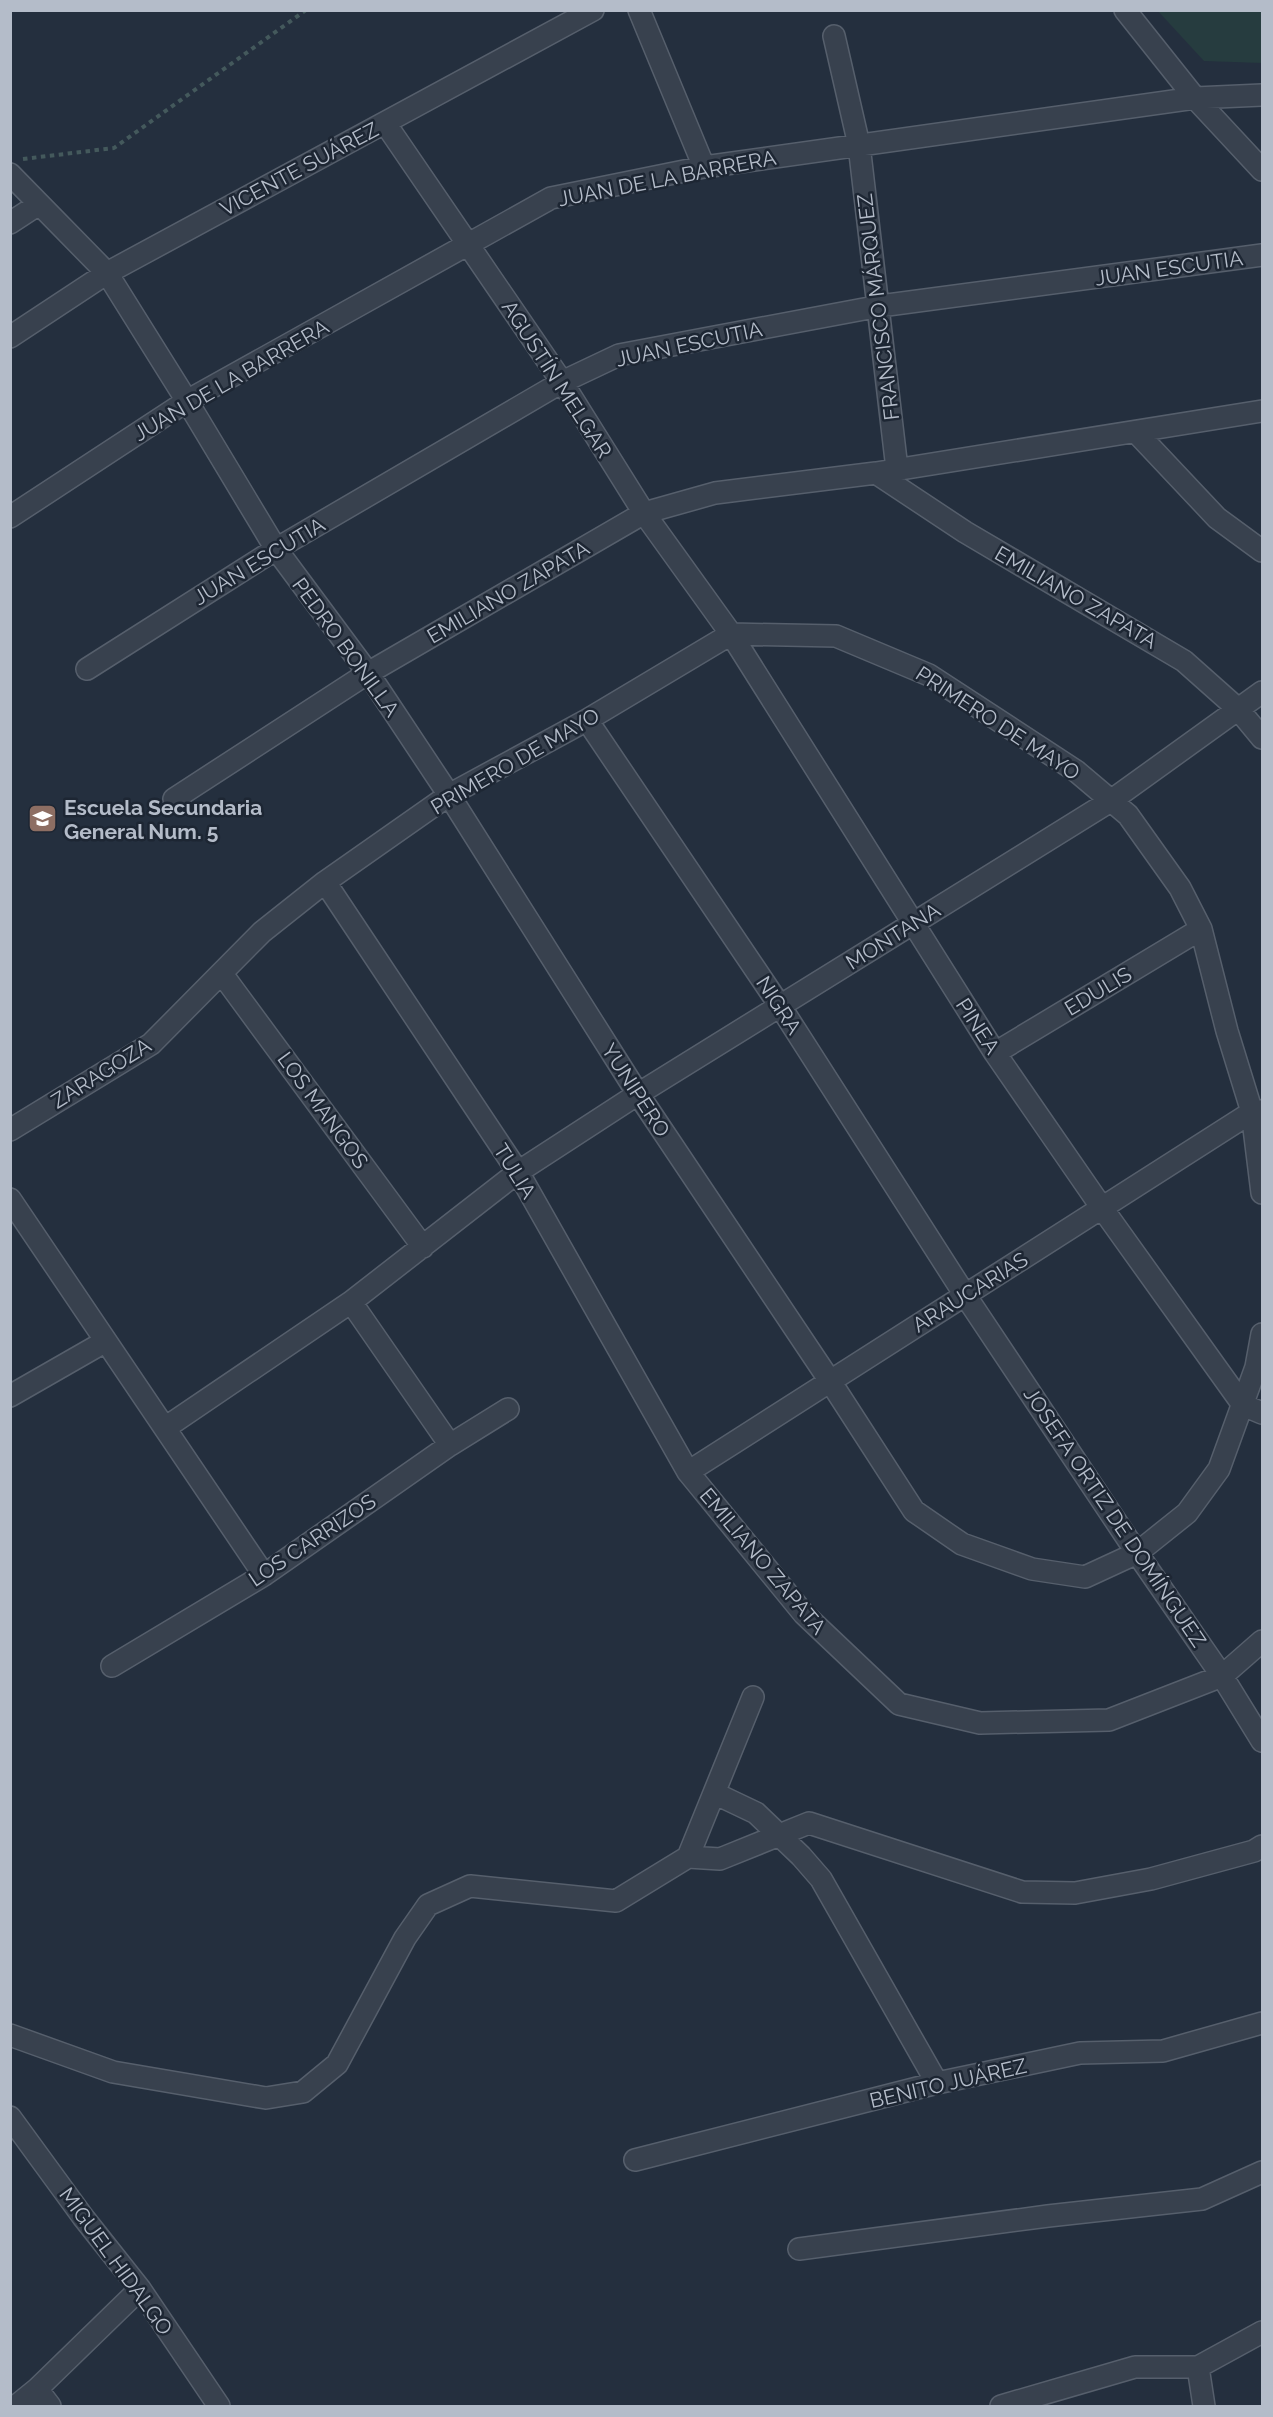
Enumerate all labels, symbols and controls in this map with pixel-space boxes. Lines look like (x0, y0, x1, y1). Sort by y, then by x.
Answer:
street label: VICENTE SUÁREZ (216, 117, 382, 221)
street label: JUAN DE LA BARRERA (556, 145, 778, 211)
street label: FRANCISCO MÁRQUEZ (852, 192, 904, 422)
street label: JUAN ESCUTIA (1093, 245, 1245, 291)
street label: AGUSTÍN MELGAR (497, 296, 617, 462)
street label: JUAN DE LA BARRERA (129, 314, 333, 446)
street label: JUAN ESCUTIA (614, 316, 764, 372)
street label: JUAN ESCUTIA (189, 512, 329, 610)
street label: EMILIANO ZAPATA (422, 535, 594, 649)
street label: EMILIANO ZAPATA (990, 540, 1162, 654)
street label: PEDRO BONILLA (287, 573, 405, 721)
street label: PRIMERO DE MAYO (911, 661, 1085, 785)
street label: PRIMERO DE MAYO (426, 703, 604, 819)
place label: Escuela Secundaria General Num. 5 (64, 795, 262, 844)
school or university icon: Escuela Secundaria General Num. 5 (27, 803, 59, 835)
street label: MONTANA (841, 897, 945, 975)
street label: EDULIS (1060, 961, 1136, 1021)
street label: NIGRA (751, 971, 807, 1039)
street label: PINEA (951, 993, 1005, 1059)
street label: ZARAGOZA (47, 1033, 155, 1113)
street label: YUNIPERO (597, 1039, 675, 1141)
street label: LOS MANGOS (272, 1047, 374, 1173)
street label: TULIA (488, 1139, 542, 1203)
street label: ARAUCARIAS (908, 1246, 1033, 1337)
street label: JOSEFA ORTIZ DE DOMÍNGUEZ (1019, 1382, 1211, 1652)
street label: EMILIANO ZAPATA (695, 1483, 831, 1639)
street label: LOS CARRIZOS (244, 1488, 381, 1592)
street label: BENITO JUÁREZ (867, 2053, 1029, 2113)
street label: MIGUEL HIDALGO (54, 2182, 178, 2340)

